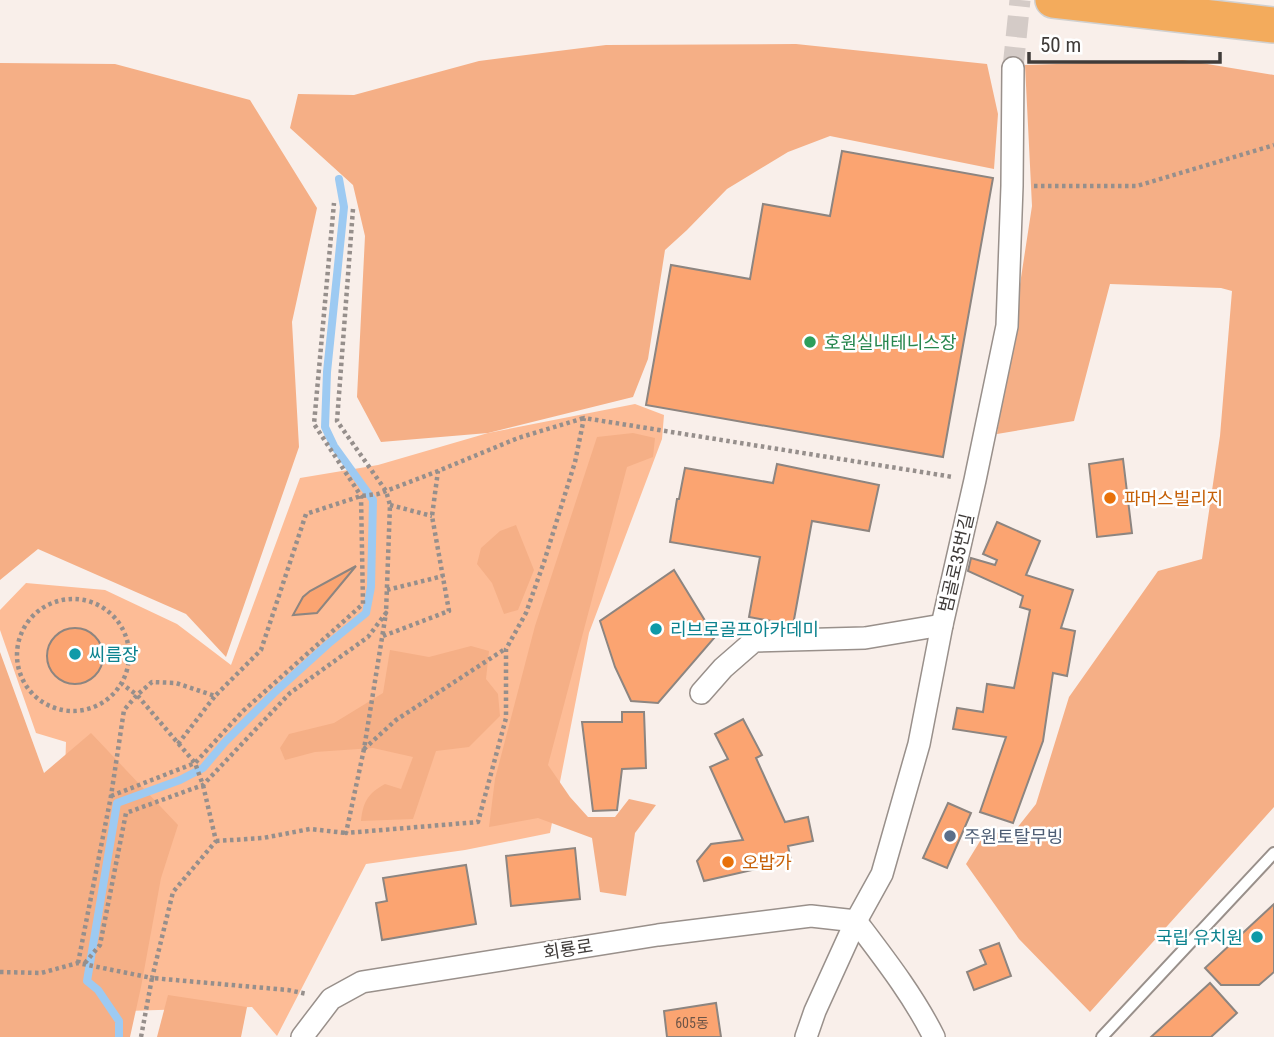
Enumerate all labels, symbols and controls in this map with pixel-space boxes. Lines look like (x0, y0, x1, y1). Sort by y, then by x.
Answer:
scale bar (1029, 21, 1220, 65)
text: 50 m (1040, 33, 1081, 57)
place label: 호원실내테니스장 (824, 332, 956, 353)
marker: 호원실내테니스장 (802, 334, 818, 350)
place label: 파머스빌리지 (1124, 488, 1223, 509)
marker: 파머스빌리지 (1102, 490, 1118, 506)
street label: 범골로35번길 (934, 512, 978, 614)
place label: 리브로골프아카데미 (670, 619, 819, 640)
marker: 리브로골프아카데미 (648, 621, 664, 637)
place label: 씨름장 (89, 644, 139, 665)
marker: 씨름장 (67, 646, 83, 662)
place label: 주원토탈무빙 (964, 826, 1063, 847)
marker: 주원토탈무빙 (942, 828, 958, 844)
place label: 오밥가 (742, 852, 792, 873)
marker: 오밥가 (720, 854, 736, 870)
place label: 국립 유치원 (1156, 927, 1243, 948)
marker: 국립 유치원 (1249, 929, 1265, 945)
street label: 회룡로 (542, 935, 594, 963)
house number: 605동 (675, 1015, 709, 1031)

